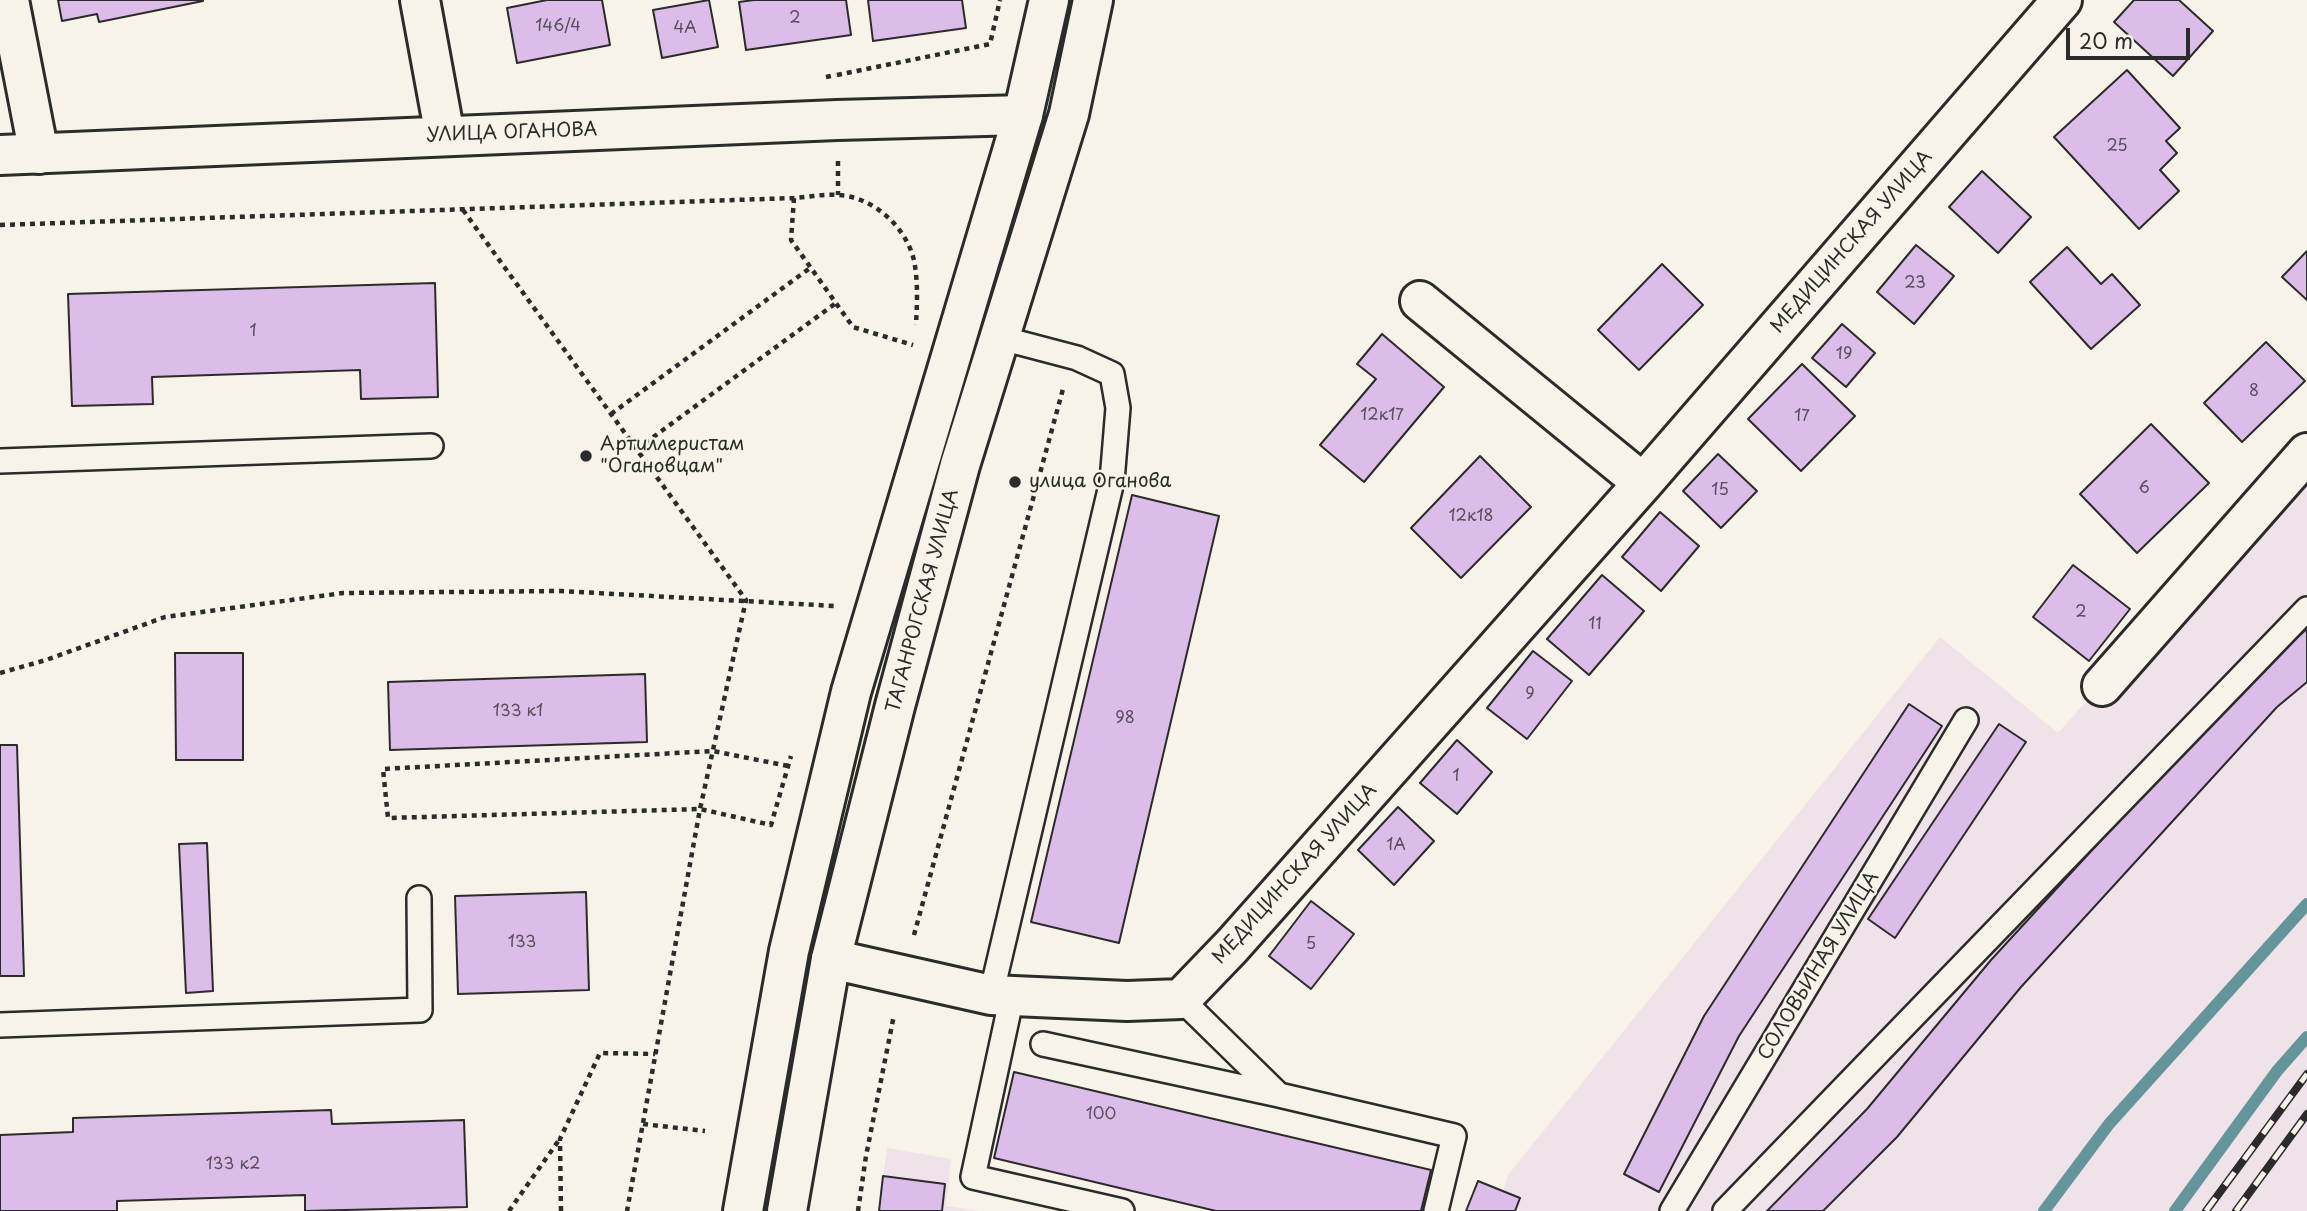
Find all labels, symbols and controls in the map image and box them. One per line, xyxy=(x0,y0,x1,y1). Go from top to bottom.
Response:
house number: 2 xyxy=(789,9,801,29)
scale bar xyxy=(2069,14,2193,58)
house number: 146/4 xyxy=(535,17,581,37)
house number: 4А xyxy=(674,19,696,39)
text: 20 m xyxy=(2079,24,2133,56)
street label: УЛИЦА ОГАНОВА xyxy=(426,119,598,147)
house number: 25 xyxy=(2106,137,2128,157)
street label: МЕДИЦИНСКАЯ УЛИЦА xyxy=(1766,146,1938,338)
house number: 23 xyxy=(1904,274,1926,294)
house number: 1 xyxy=(249,322,257,342)
house number: 19 xyxy=(1836,345,1852,365)
house number: 8 xyxy=(2249,382,2259,402)
house number: 12к17 xyxy=(1360,406,1404,426)
house number: 17 xyxy=(1794,407,1810,427)
place label: Артиллеристам "Огановцам" xyxy=(600,434,745,478)
marker: Артиллеристам "Огановцам" xyxy=(578,448,594,464)
place label: улица Оганова xyxy=(1029,471,1171,493)
marker: улица Оганова xyxy=(1007,474,1023,490)
house number: 6 xyxy=(2138,479,2150,499)
house number: 15 xyxy=(1711,481,1729,501)
street label: ТАГАНРОГСКАЯ УЛИЦА xyxy=(882,487,964,715)
house number: 12к18 xyxy=(1448,507,1494,527)
house number: 2 xyxy=(2075,603,2087,623)
house number: 11 xyxy=(1588,615,1602,635)
house number: 9 xyxy=(1525,685,1535,705)
house number: 133 к1 xyxy=(493,702,543,722)
house number: 98 xyxy=(1115,709,1135,729)
house number: 1 xyxy=(1452,767,1460,787)
street label: МЕДИЦИНСКАЯ УЛИЦА xyxy=(1208,779,1382,969)
house number: 1А xyxy=(1386,836,1406,856)
street label: СОЛОВЬИНАЯ УЛИЦА xyxy=(1754,868,1884,1064)
house number: 133 xyxy=(508,933,536,953)
house number: 5 xyxy=(1306,935,1316,955)
house number: 100 xyxy=(1086,1105,1116,1125)
house number: 133 к2 xyxy=(206,1155,260,1175)

